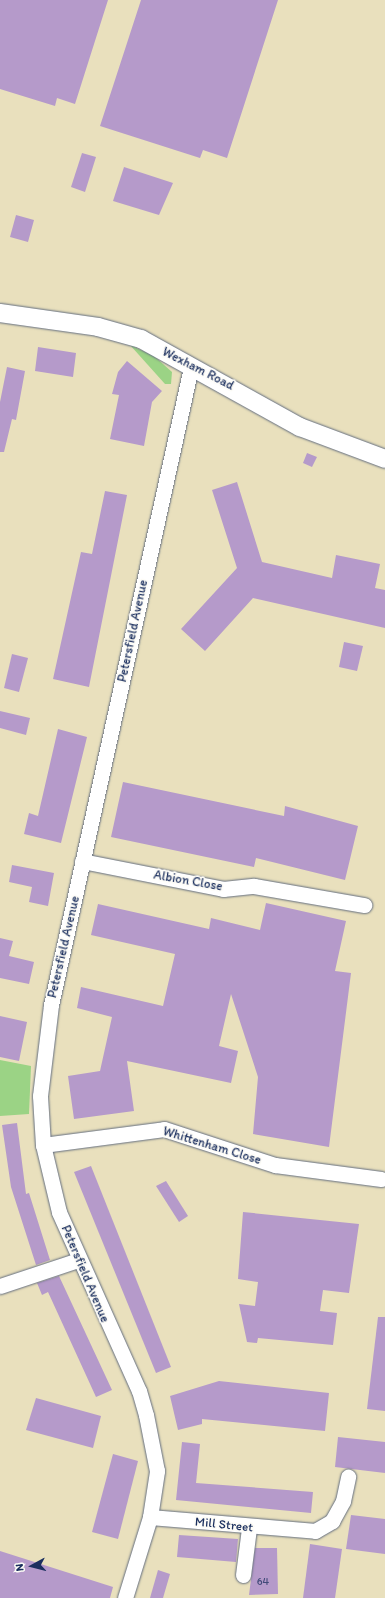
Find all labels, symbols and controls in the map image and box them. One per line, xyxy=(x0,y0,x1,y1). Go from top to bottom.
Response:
street label: Wexham Road xyxy=(160,344,236,394)
street label: Petersfield Avenue xyxy=(115,579,151,683)
street label: Albion Close xyxy=(152,867,224,895)
street label: Petersfield Avenue xyxy=(45,895,83,999)
street label: Whittenham Close xyxy=(161,1124,263,1168)
street label: Petersfield Avenue xyxy=(58,1223,112,1325)
street label: Mill Street xyxy=(194,1514,254,1536)
north arrow xyxy=(12,1546,52,1586)
text: N xyxy=(13,1563,26,1572)
house number: 64 xyxy=(257,1575,269,1589)

